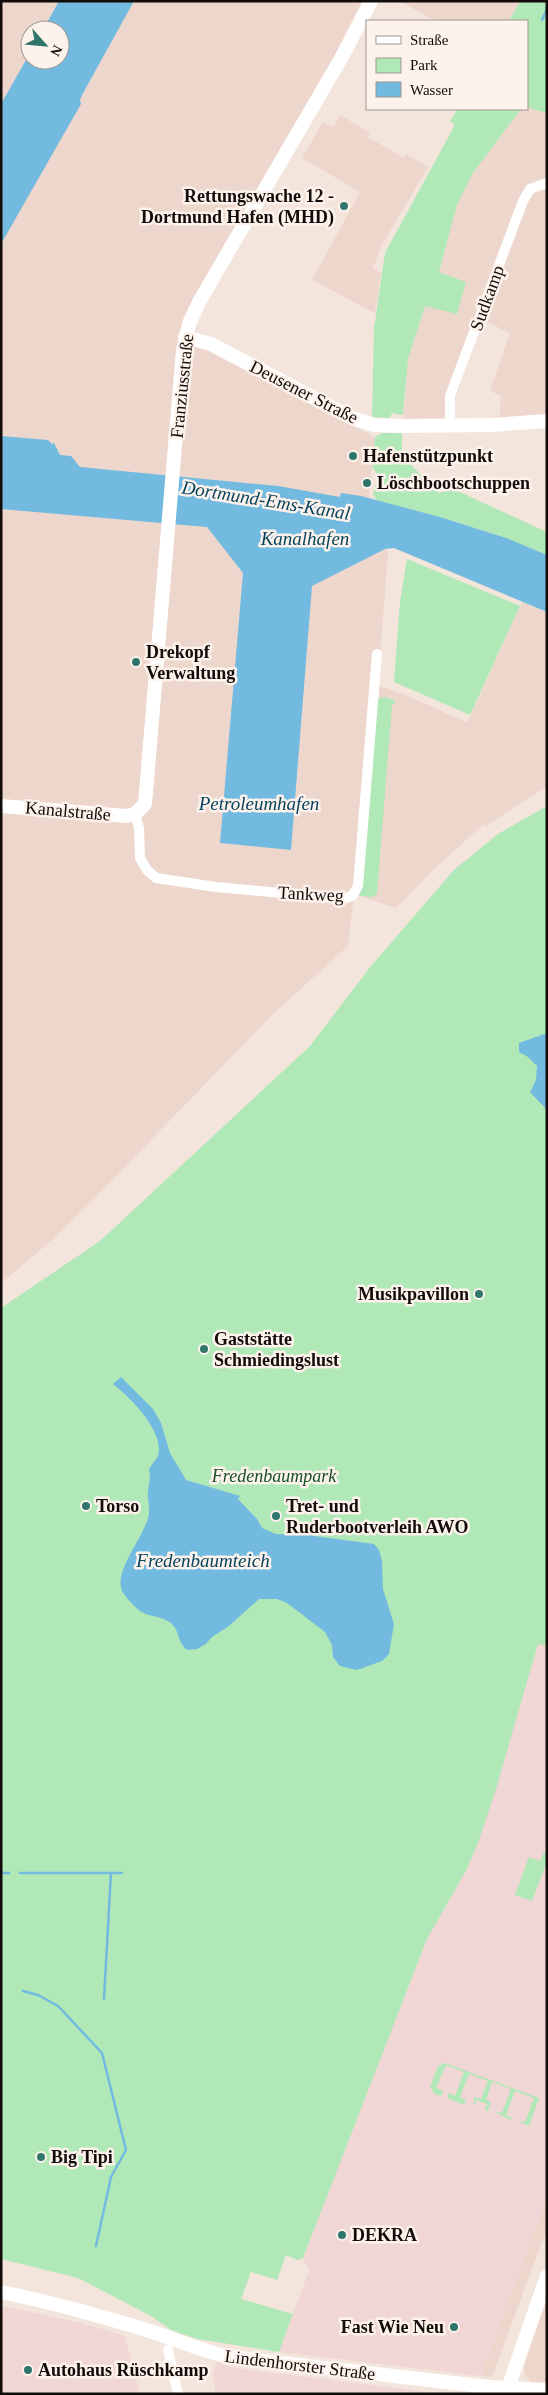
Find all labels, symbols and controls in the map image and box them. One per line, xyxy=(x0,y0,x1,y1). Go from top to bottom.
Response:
north arrow xyxy=(20,20,70,70)
legend xyxy=(366,20,528,110)
text: Straße xyxy=(410,32,449,48)
text: N xyxy=(47,43,65,59)
text: Park xyxy=(410,57,438,73)
text: Wasser xyxy=(410,82,453,98)
place label: Rettungswache 12 - Dortmund Hafen (MHD) xyxy=(141,186,334,228)
marker: Rettungswache 12 - Dortmund Hafen (MHD) xyxy=(338,200,350,212)
street label: Sudkamp xyxy=(466,263,508,333)
street label: Franziusstraße xyxy=(167,333,197,439)
street label: Deusener Straße xyxy=(247,356,361,428)
place label: Hafenstützpunkt xyxy=(363,446,493,466)
marker: Hafenstützpunkt xyxy=(347,450,359,462)
place label: Löschbootschuppen xyxy=(377,473,530,493)
water label: Dortmund-Ems-Kanal xyxy=(179,476,352,524)
marker: Löschbootschuppen xyxy=(361,477,373,489)
water label: Kanalhafen xyxy=(260,528,349,549)
place label: Drekopf Verwaltung xyxy=(146,642,235,683)
marker: Drekopf Verwaltung xyxy=(130,656,142,668)
water label: Petroleumhafen xyxy=(198,793,319,814)
street label: Kanalstraße xyxy=(24,797,112,825)
street label: Tankweg xyxy=(278,882,344,906)
place label: Musikpavillon xyxy=(358,1284,469,1304)
marker: Musikpavillon xyxy=(473,1288,485,1300)
place label: Gaststätte Schmiedingslust xyxy=(214,1329,339,1370)
marker: Gaststätte Schmiedingslust xyxy=(198,1343,210,1355)
park label: Fredenbaumpark xyxy=(211,1466,337,1486)
place label: Torso xyxy=(96,1496,139,1516)
place label: Tret- und Ruderbootverleih AWO xyxy=(286,1496,469,1537)
marker: Torso xyxy=(80,1500,92,1512)
marker: Tret- und Ruderbootverleih AWO xyxy=(270,1510,282,1522)
water label: Fredenbaumteich xyxy=(135,1550,270,1571)
place label: Big Tipi xyxy=(51,2147,113,2167)
marker: Big Tipi xyxy=(35,2151,47,2163)
place label: DEKRA xyxy=(352,2225,417,2245)
marker: DEKRA xyxy=(336,2229,348,2241)
place label: Fast Wie Neu xyxy=(341,2317,444,2337)
marker: Fast Wie Neu xyxy=(448,2321,460,2333)
street label: Lindenhorster Straße xyxy=(224,2346,376,2384)
place label: Autohaus Rüschkamp xyxy=(38,2360,209,2380)
marker: Autohaus Rüschkamp xyxy=(22,2364,34,2376)

